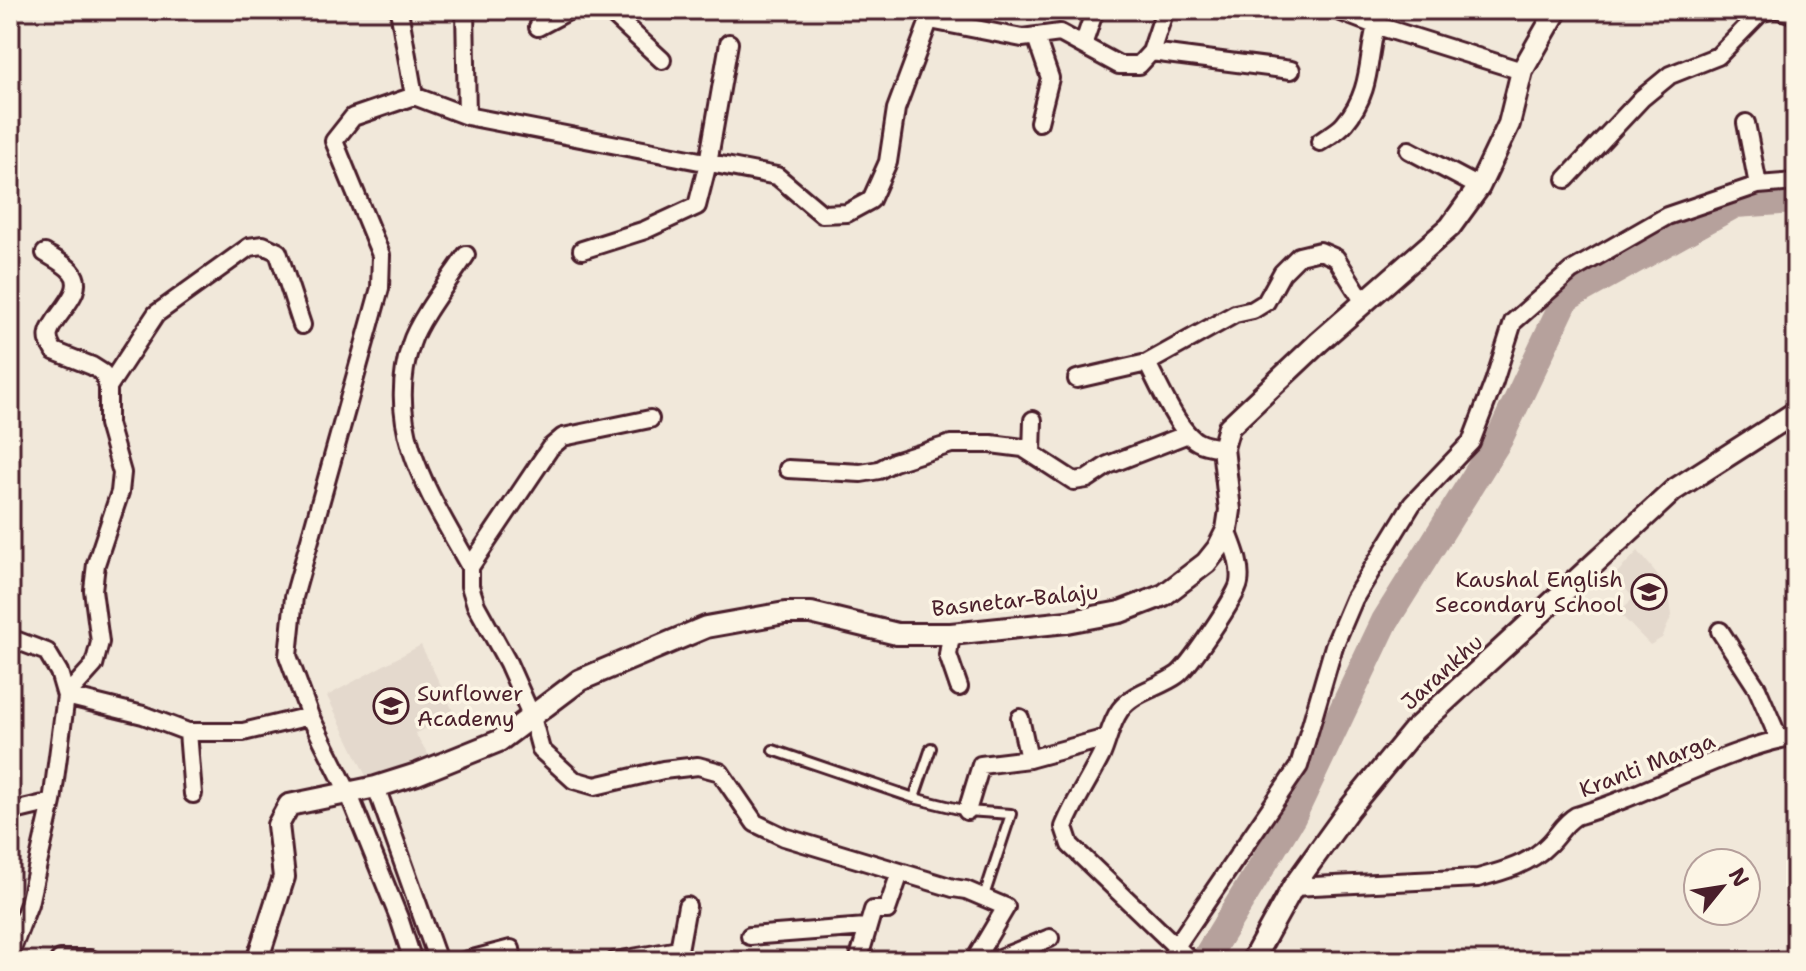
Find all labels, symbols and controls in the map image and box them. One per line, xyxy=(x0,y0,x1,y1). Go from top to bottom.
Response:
place label: Kaushal English Secondary School xyxy=(1435,565,1623,619)
school or university icon: Kaushal English Secondary School xyxy=(1630,573,1668,611)
street label: Basnetar-Balaju xyxy=(930,577,1100,623)
street label: Jarankhu xyxy=(1395,628,1489,716)
place label: Sunflower Academy xyxy=(417,679,524,733)
school or university icon: Sunflower Academy xyxy=(372,687,410,725)
street label: Kranti Marga xyxy=(1575,726,1719,804)
north arrow xyxy=(1682,847,1762,927)
text: N xyxy=(1722,862,1756,892)

